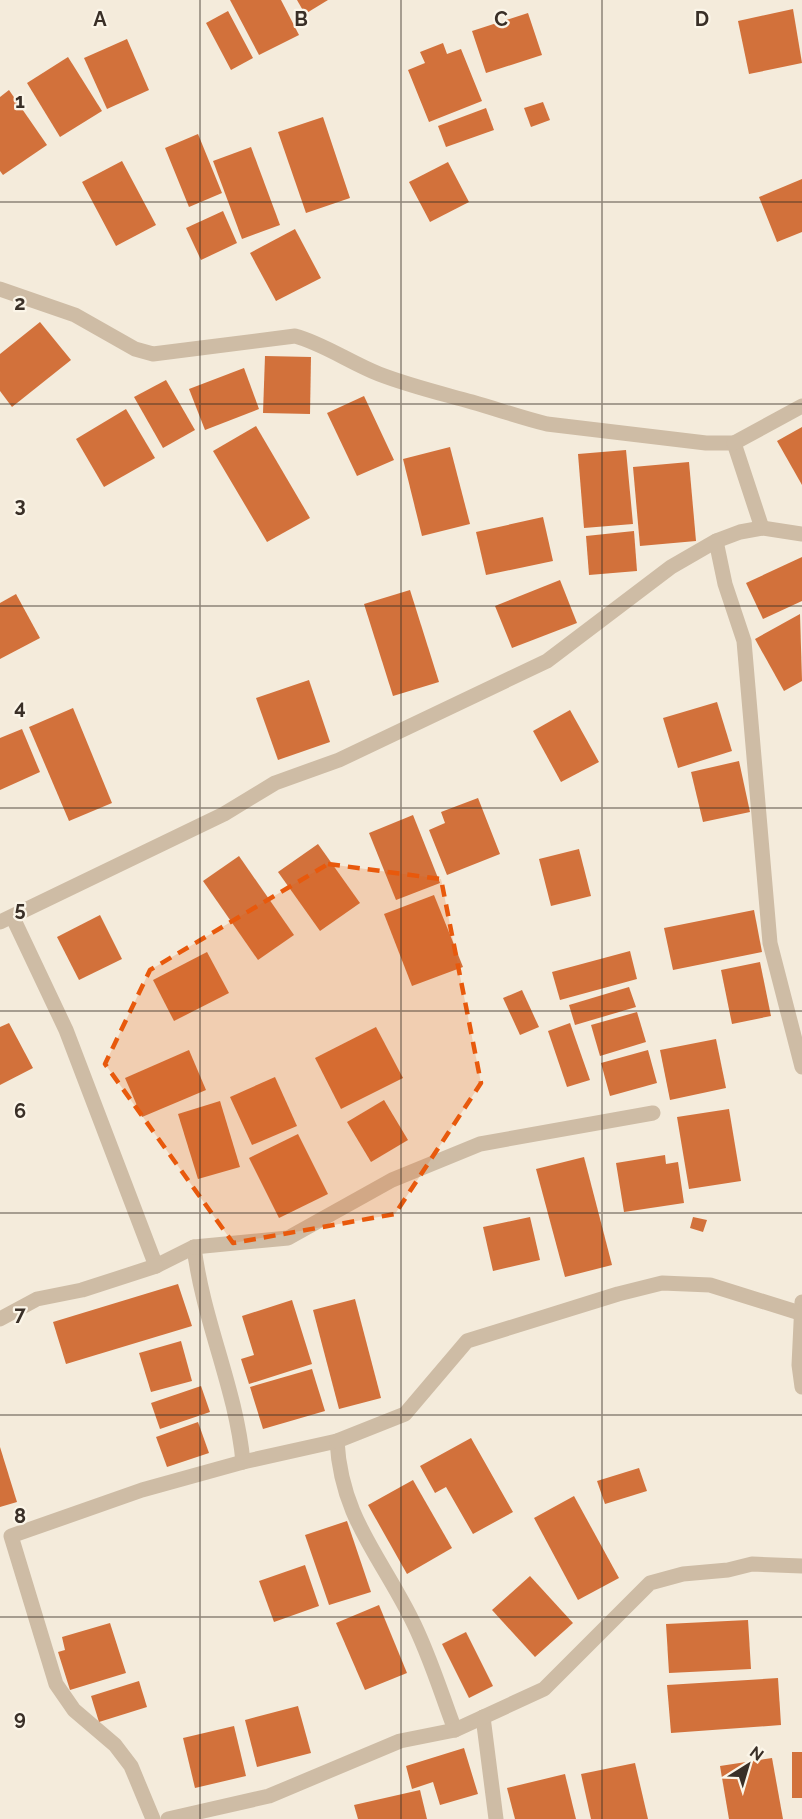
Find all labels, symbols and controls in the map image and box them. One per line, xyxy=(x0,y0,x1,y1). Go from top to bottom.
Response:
text: A xyxy=(93,7,107,31)
text: B xyxy=(294,7,308,31)
text: C xyxy=(494,7,508,31)
text: D xyxy=(695,7,709,31)
text: 1 xyxy=(15,89,25,113)
text: 2 xyxy=(14,291,26,315)
text: 3 xyxy=(14,493,26,517)
text: 4 xyxy=(14,695,26,719)
text: 5 xyxy=(14,897,26,921)
text: 6 xyxy=(14,1099,26,1123)
text: 7 xyxy=(14,1302,26,1326)
text: 8 xyxy=(14,1504,26,1528)
text: 9 xyxy=(14,1706,26,1730)
north arrow xyxy=(718,1735,778,1795)
text: N xyxy=(746,1742,767,1765)

